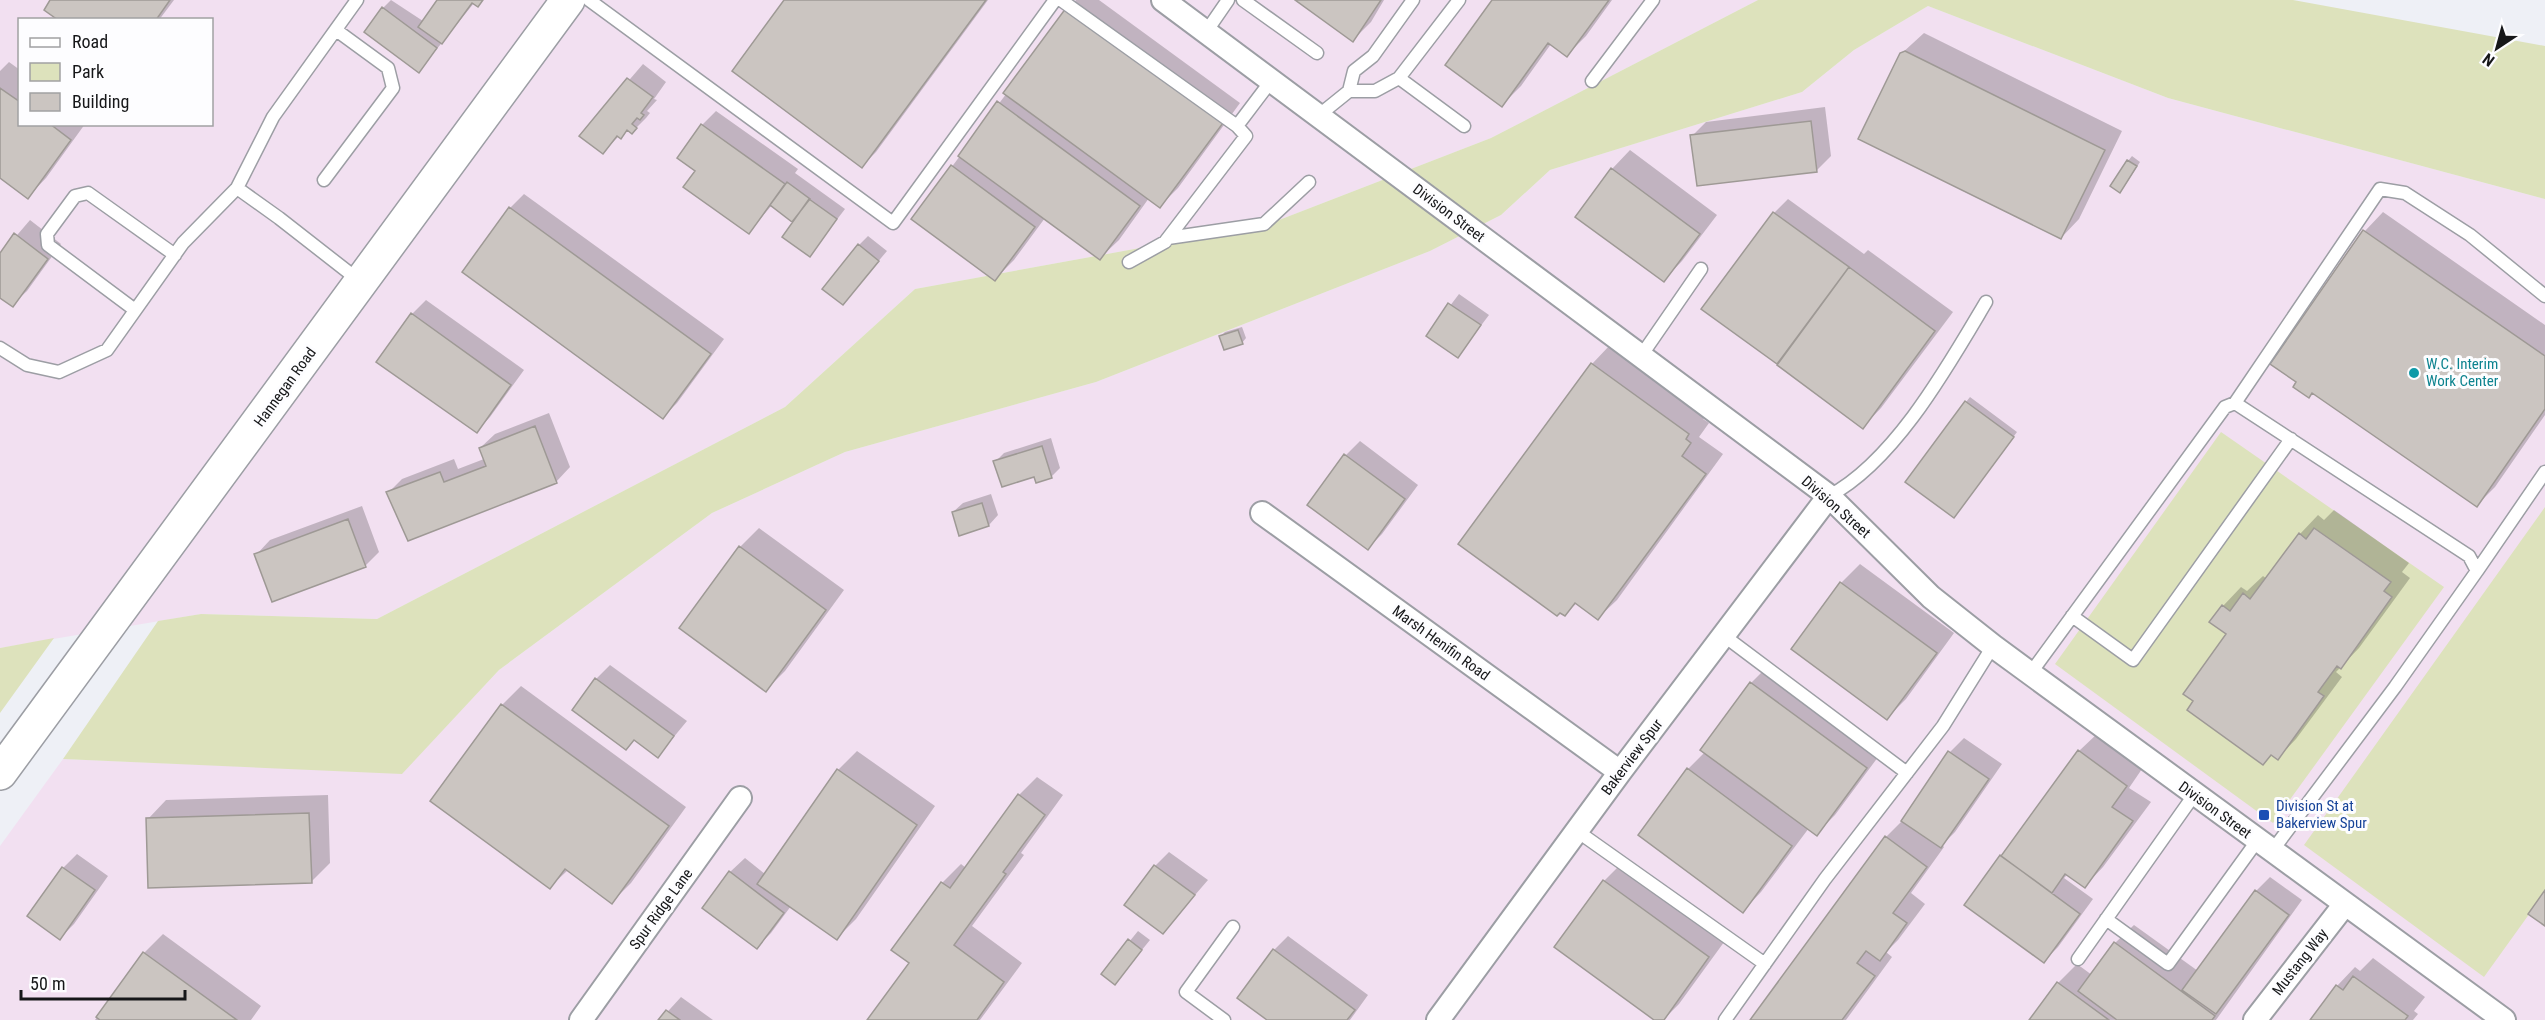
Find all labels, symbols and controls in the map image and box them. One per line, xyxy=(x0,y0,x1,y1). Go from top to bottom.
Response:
legend xyxy=(18,18,213,126)
north arrow xyxy=(2467,18,2527,78)
text: Road xyxy=(72,31,108,52)
text: N xyxy=(2479,49,2498,70)
text: Park xyxy=(72,61,104,82)
text: Building xyxy=(72,91,129,112)
street label: Division Street xyxy=(1409,180,1489,246)
street label: Hannegan Road xyxy=(250,344,320,430)
place label: W.C. Interim Work Center xyxy=(2426,355,2499,390)
marker: W.C. Interim Work Center xyxy=(2407,366,2421,380)
street label: Division Street xyxy=(1798,472,1874,542)
street label: Marsh Henifin Road xyxy=(1389,602,1493,684)
street label: Bakerview Spur xyxy=(1597,715,1667,799)
street label: Division Street xyxy=(2175,778,2255,842)
place label: Division St at Bakerview Spur xyxy=(2276,797,2367,832)
marker: Division St at Bakerview Spur xyxy=(2257,808,2271,822)
street label: Spur Ridge Lane xyxy=(626,865,696,953)
street label: Mustang Way xyxy=(2268,925,2332,999)
scale bar xyxy=(21,963,184,1001)
text: 50 m xyxy=(30,973,65,994)

